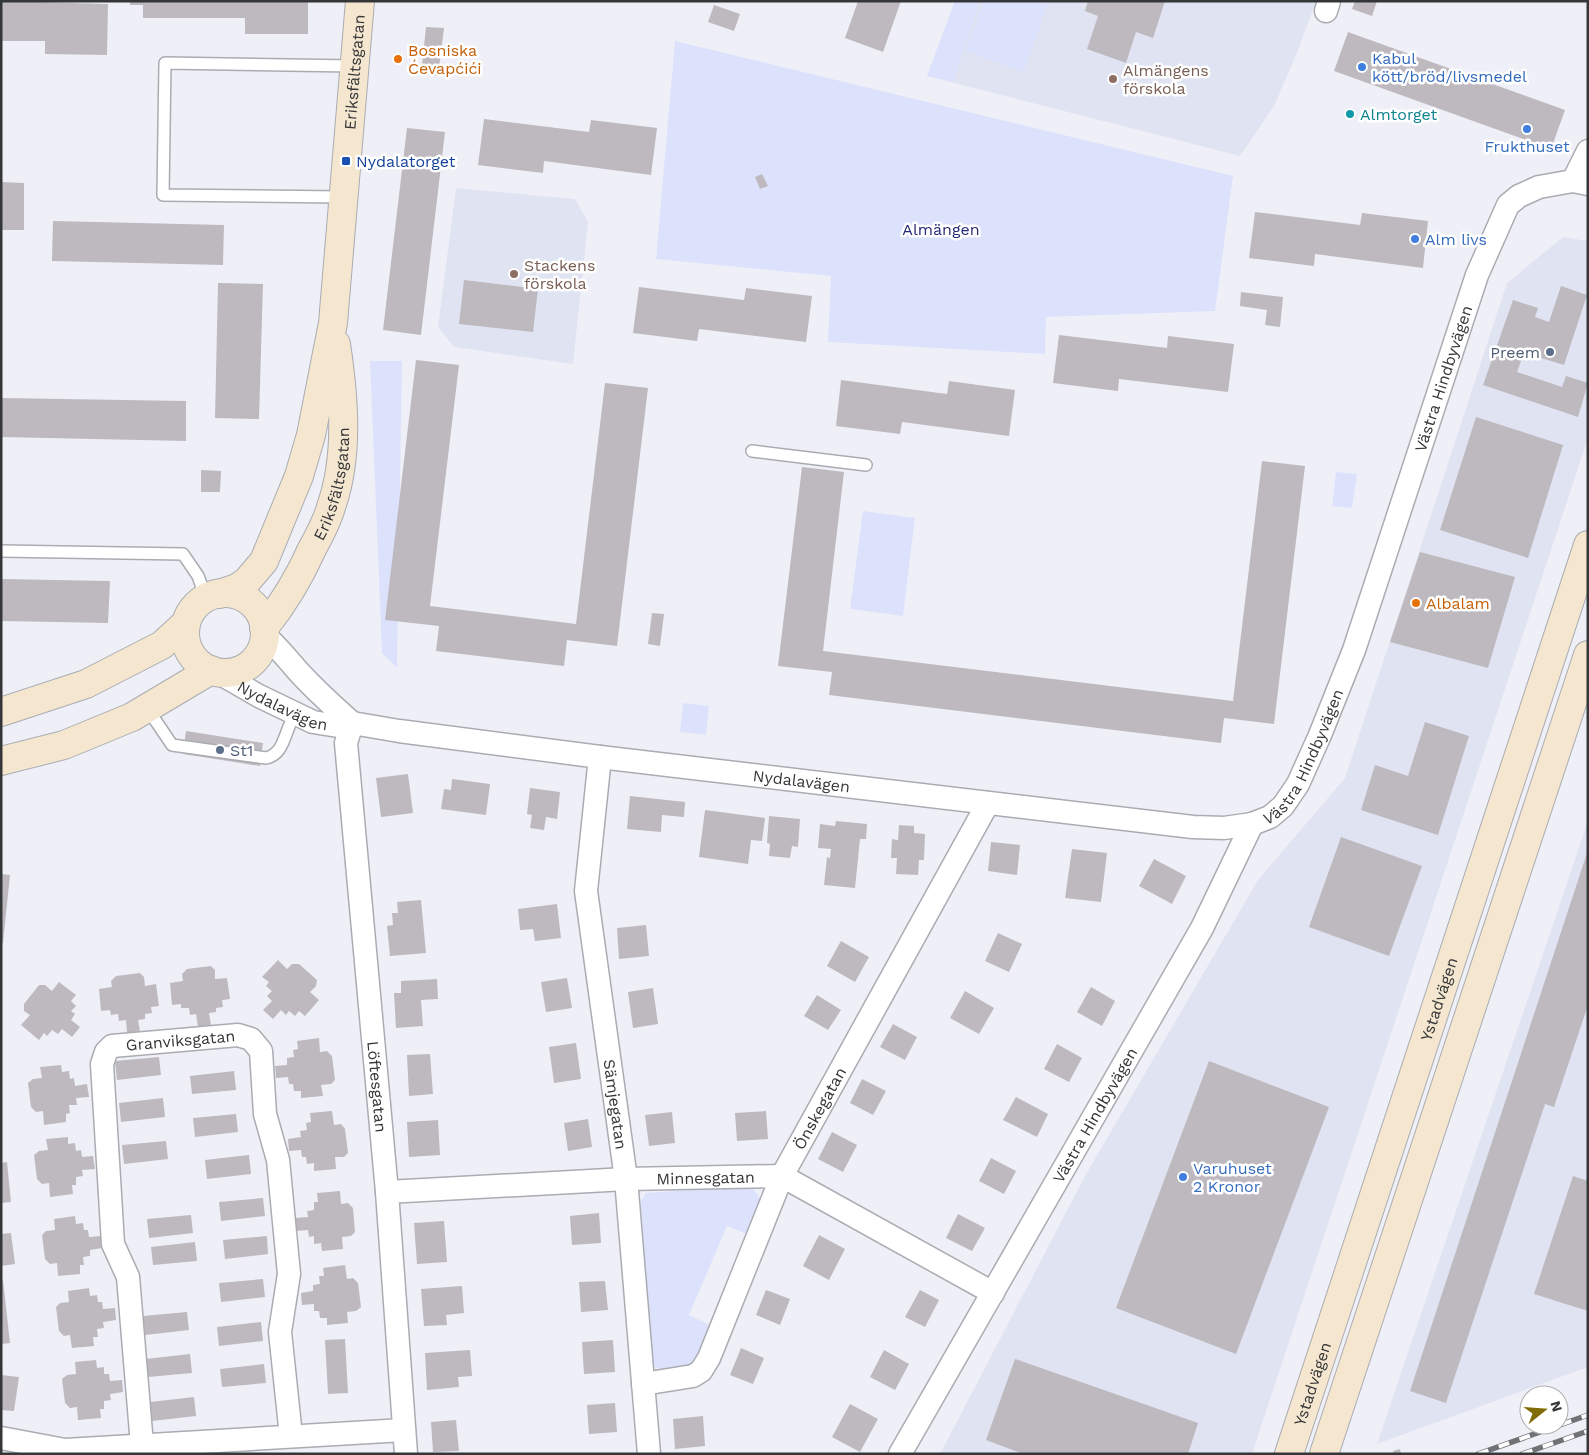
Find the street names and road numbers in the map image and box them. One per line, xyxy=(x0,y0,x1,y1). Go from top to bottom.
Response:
street label: Eriksfältsgatan xyxy=(340,14,369,131)
street label: Västra Hindbyvägen xyxy=(1411,303,1476,454)
street label: Eriksfältsgatan xyxy=(309,427,353,544)
street label: Nydalavägen xyxy=(234,677,329,734)
street label: Västra Hindbyvägen xyxy=(1260,686,1347,829)
street label: Nydalavägen xyxy=(752,766,851,796)
street label: Ystadvägen xyxy=(1417,955,1462,1043)
street label: Granviksgatan xyxy=(125,1026,236,1055)
street label: Löftesgatan xyxy=(363,1040,391,1133)
street label: Västra Hindbyvägen xyxy=(1049,1044,1141,1186)
street label: Sämjegatan xyxy=(599,1058,631,1151)
street label: Önskegatan xyxy=(790,1064,850,1153)
street label: Minnesgatan xyxy=(656,1168,755,1188)
street label: Ystadvägen xyxy=(1290,1340,1335,1428)

